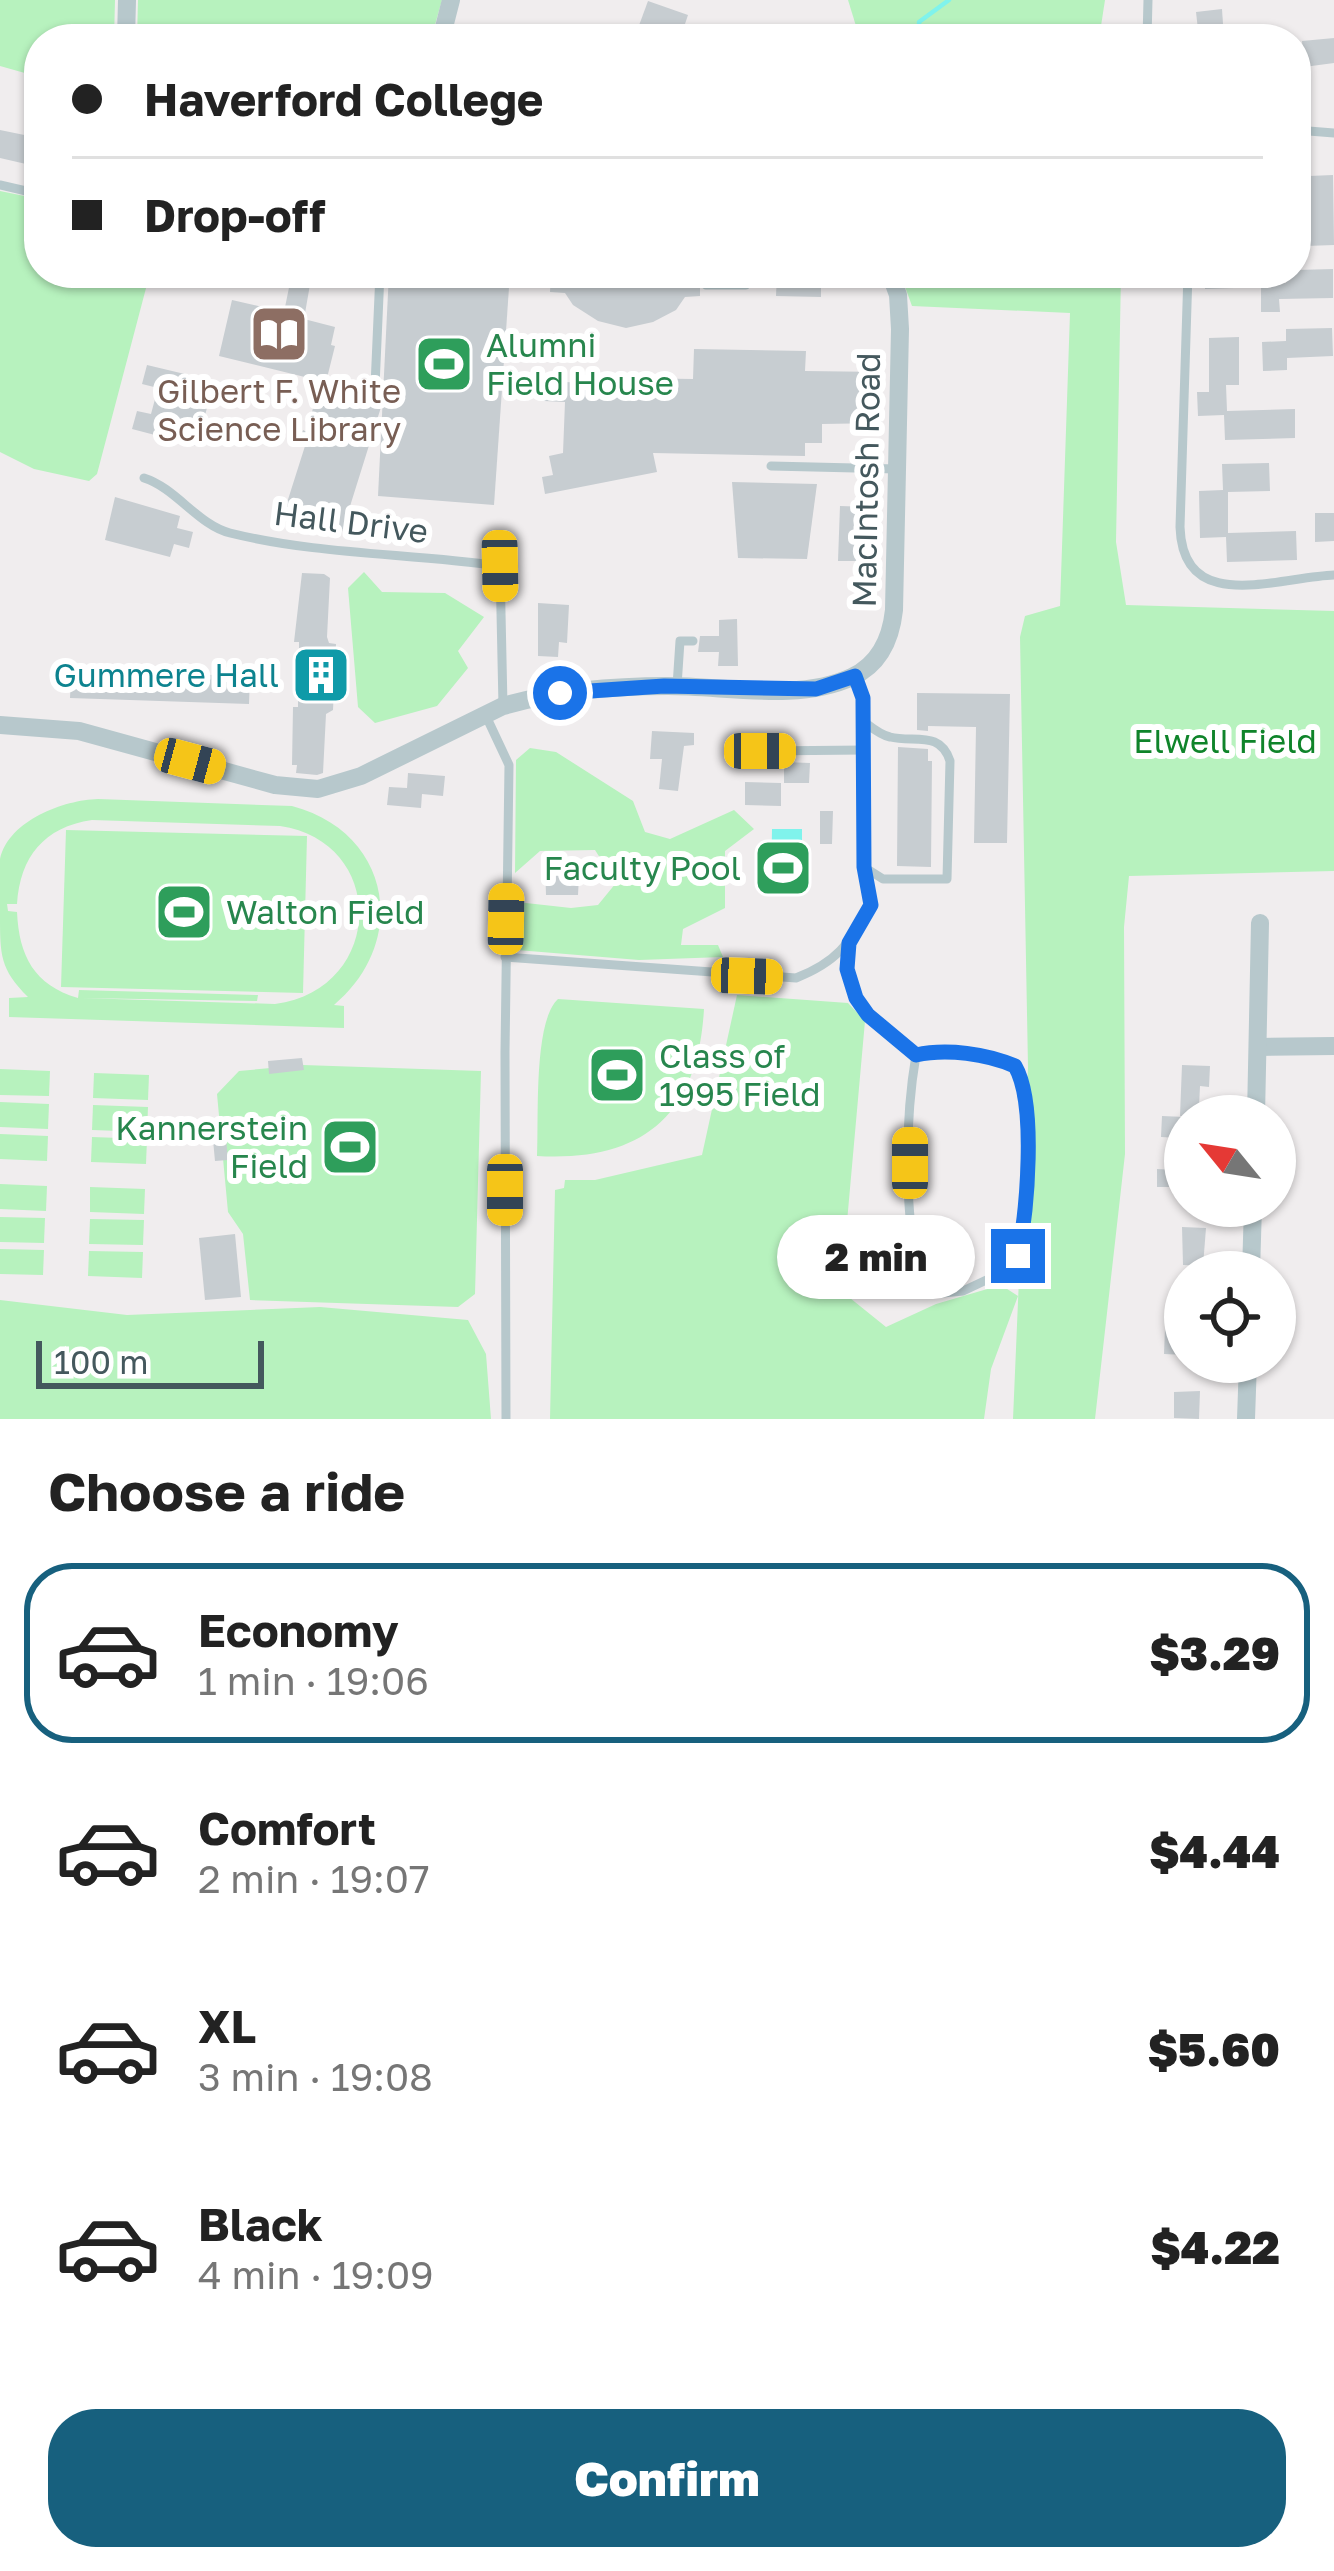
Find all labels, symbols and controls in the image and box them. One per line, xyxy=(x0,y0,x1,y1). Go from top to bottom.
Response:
text: Haverford College xyxy=(144,72,543,126)
text: Drop-off xyxy=(144,188,325,242)
library icon: Gilbert F. White Science Library xyxy=(248,303,310,365)
place label: Alumni Field House xyxy=(486,325,674,402)
sports icon: Alumni Field House xyxy=(413,333,475,395)
street label: MacIntosh Road xyxy=(844,352,887,608)
place label: Gilbert F. White Science Library xyxy=(157,371,401,448)
street label: Hall Drive xyxy=(272,493,430,550)
car xyxy=(481,530,519,602)
building icon: Gummere Hall xyxy=(290,644,352,706)
place label: Gummere Hall xyxy=(53,655,279,694)
route start xyxy=(533,666,587,720)
park label: Elwell Field xyxy=(1133,721,1317,760)
car xyxy=(724,733,796,769)
car xyxy=(151,734,229,788)
sports icon: Faculty Pool xyxy=(752,837,814,899)
place label: Faculty Pool xyxy=(543,848,741,887)
sports icon: Walton Field xyxy=(153,881,215,943)
car xyxy=(487,883,525,955)
place label: Walton Field xyxy=(226,892,425,931)
car xyxy=(710,957,784,995)
place label: Class of 1995 Field xyxy=(659,1036,820,1113)
sports icon: Class of 1995 Field xyxy=(586,1044,648,1106)
north arrow xyxy=(1164,1095,1296,1227)
map controls xyxy=(1164,1095,1296,1383)
place label: Kannerstein Field xyxy=(115,1108,308,1185)
sports icon: Kannerstein Field xyxy=(319,1116,381,1178)
car xyxy=(892,1127,928,1199)
car xyxy=(487,1154,523,1226)
callout: 2 min xyxy=(778,1214,976,1298)
route end xyxy=(991,1229,1045,1283)
text: 2 min xyxy=(825,1233,927,1280)
button: locate xyxy=(1164,1251,1296,1383)
scale bar xyxy=(36,1335,264,1388)
text: 100 m xyxy=(54,1342,148,1381)
text: Choose a ride xyxy=(48,1458,405,1523)
icon: car xyxy=(54,1599,162,1707)
text: Economy xyxy=(198,1603,399,1657)
text: $3.29 xyxy=(1149,1626,1280,1680)
text: 1 min · 19:06 xyxy=(198,1657,429,1704)
icon: car xyxy=(54,1797,162,1905)
text: Comfort xyxy=(198,1801,376,1855)
text: $4.44 xyxy=(1149,1824,1280,1878)
text: 2 min · 19:07 xyxy=(198,1855,430,1902)
icon: car xyxy=(54,1995,162,2103)
text: XL xyxy=(198,1999,256,2053)
text: $5.60 xyxy=(1148,2022,1280,2076)
text: 3 min · 19:08 xyxy=(198,2053,433,2100)
icon: car xyxy=(54,2193,162,2301)
text: Black xyxy=(198,2197,323,2251)
text: $4.22 xyxy=(1151,2220,1280,2274)
text: 4 min · 19:09 xyxy=(198,2251,434,2298)
button: Confirm xyxy=(48,2409,1286,2547)

